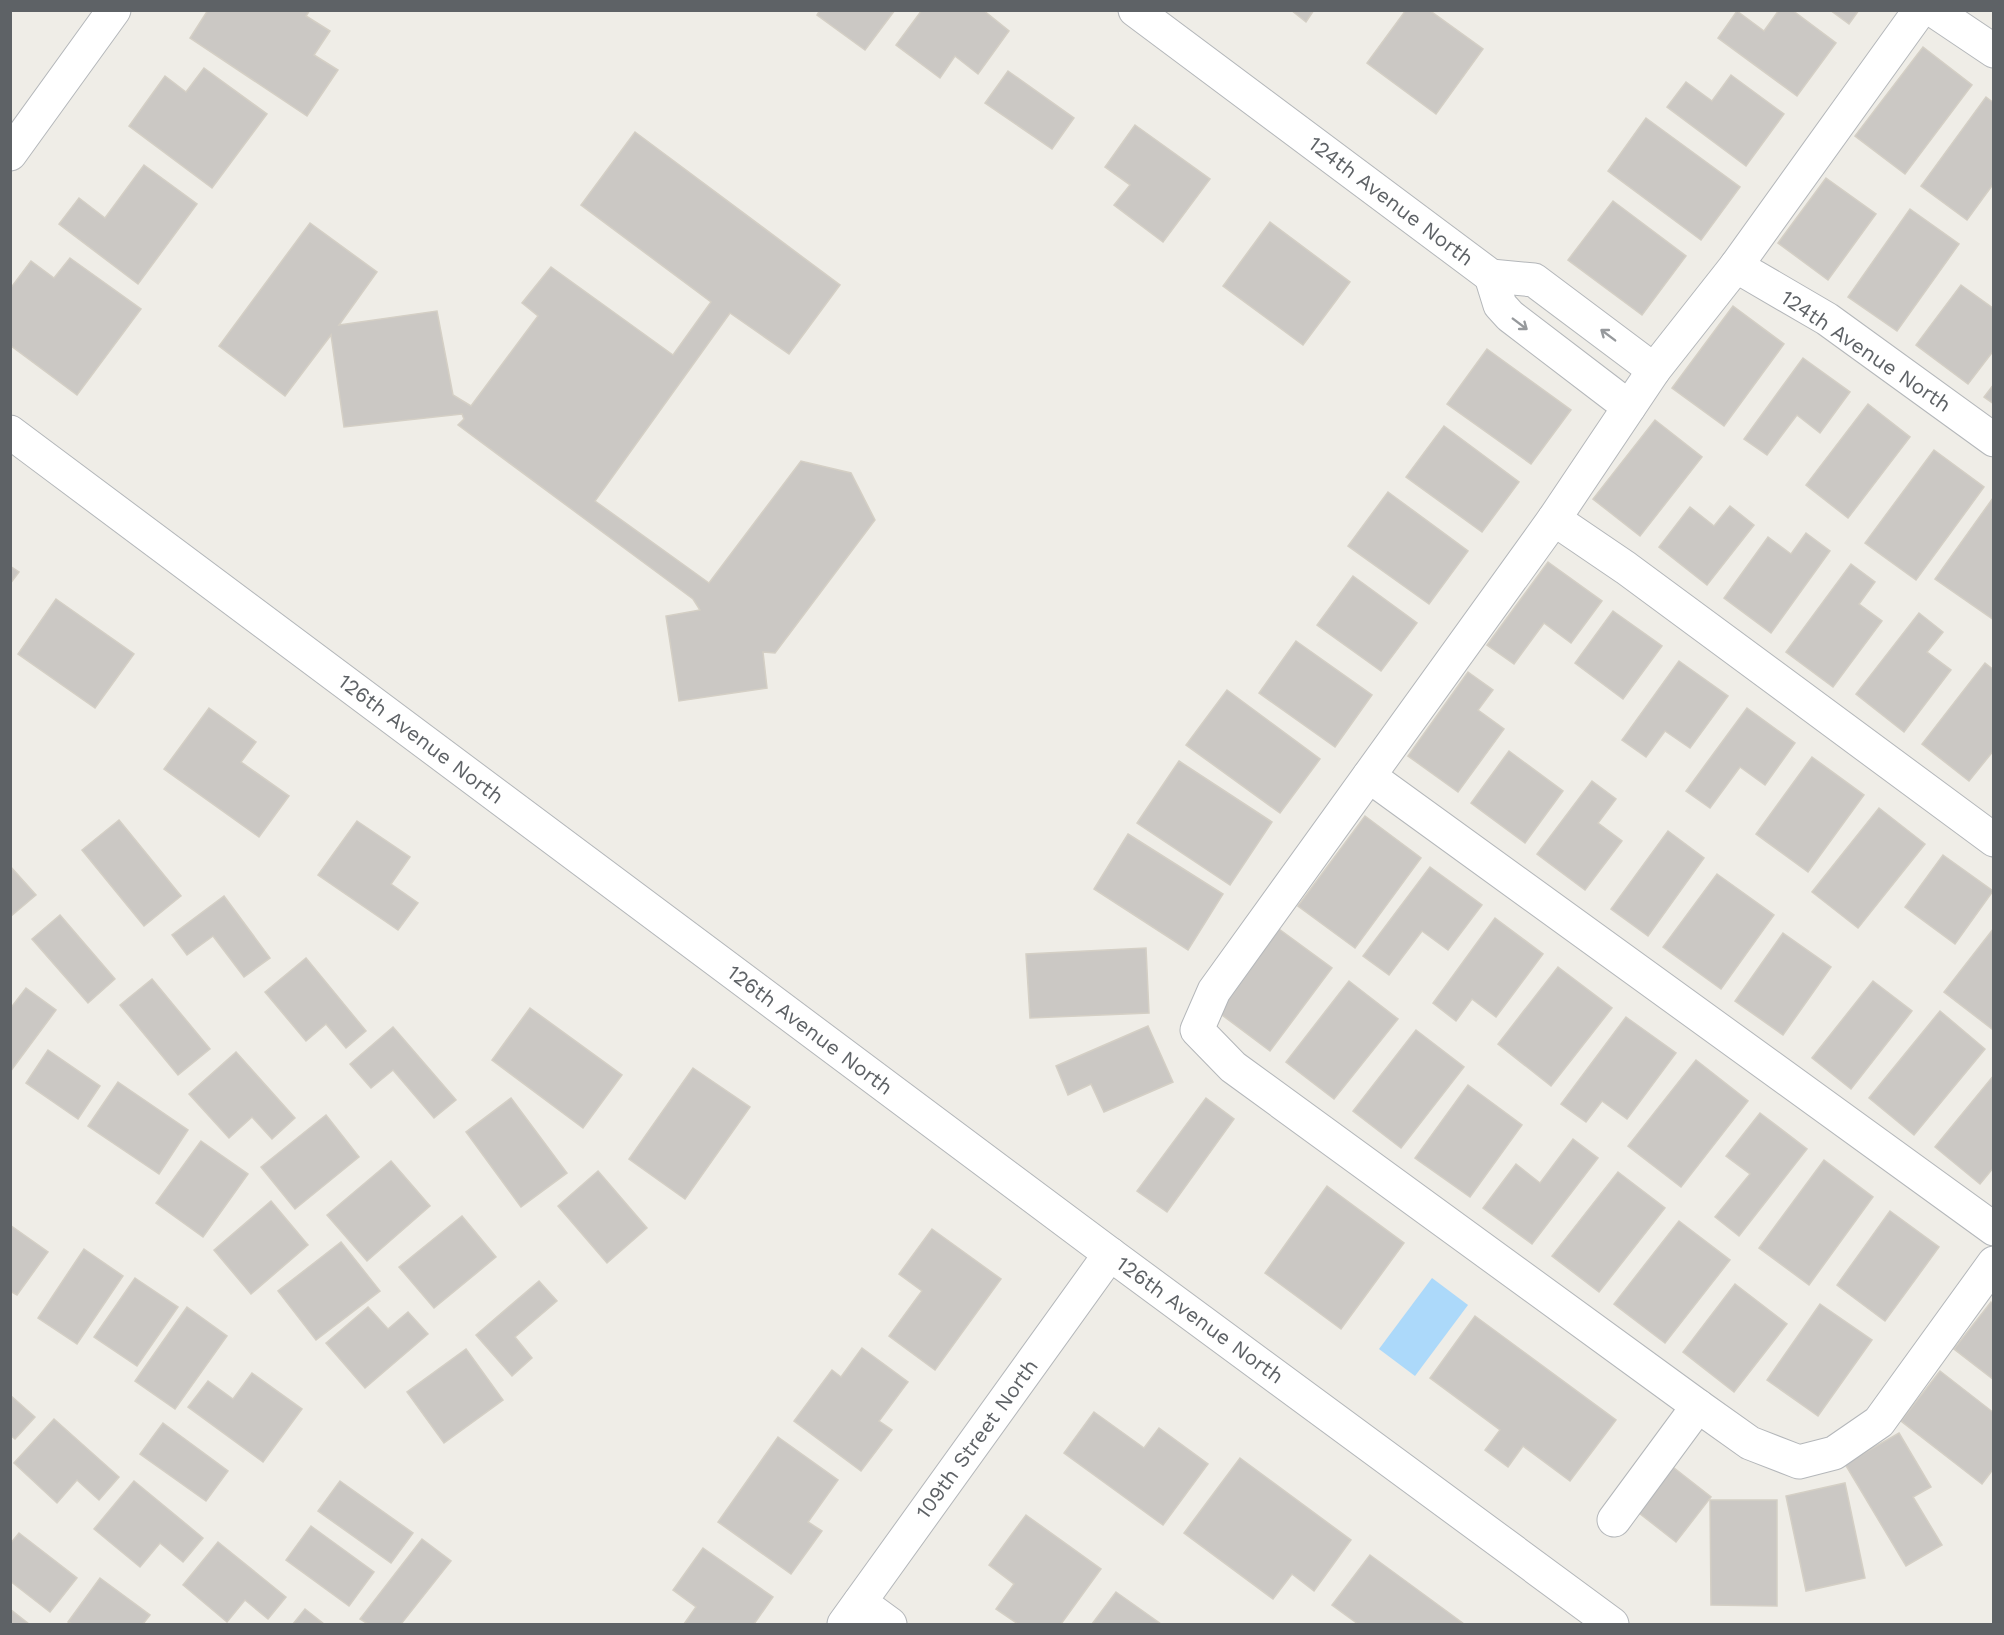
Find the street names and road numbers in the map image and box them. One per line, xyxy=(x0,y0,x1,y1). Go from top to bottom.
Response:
street label: 124th Avenue North xyxy=(1304,131,1479,271)
street label: 124th Avenue North xyxy=(1776,284,1956,417)
street label: 126th Avenue North xyxy=(334,668,509,809)
street label: 126th Avenue North xyxy=(723,959,898,1100)
street label: 126th Avenue North xyxy=(1112,1251,1289,1389)
street label: 109th Street North xyxy=(910,1354,1043,1523)

